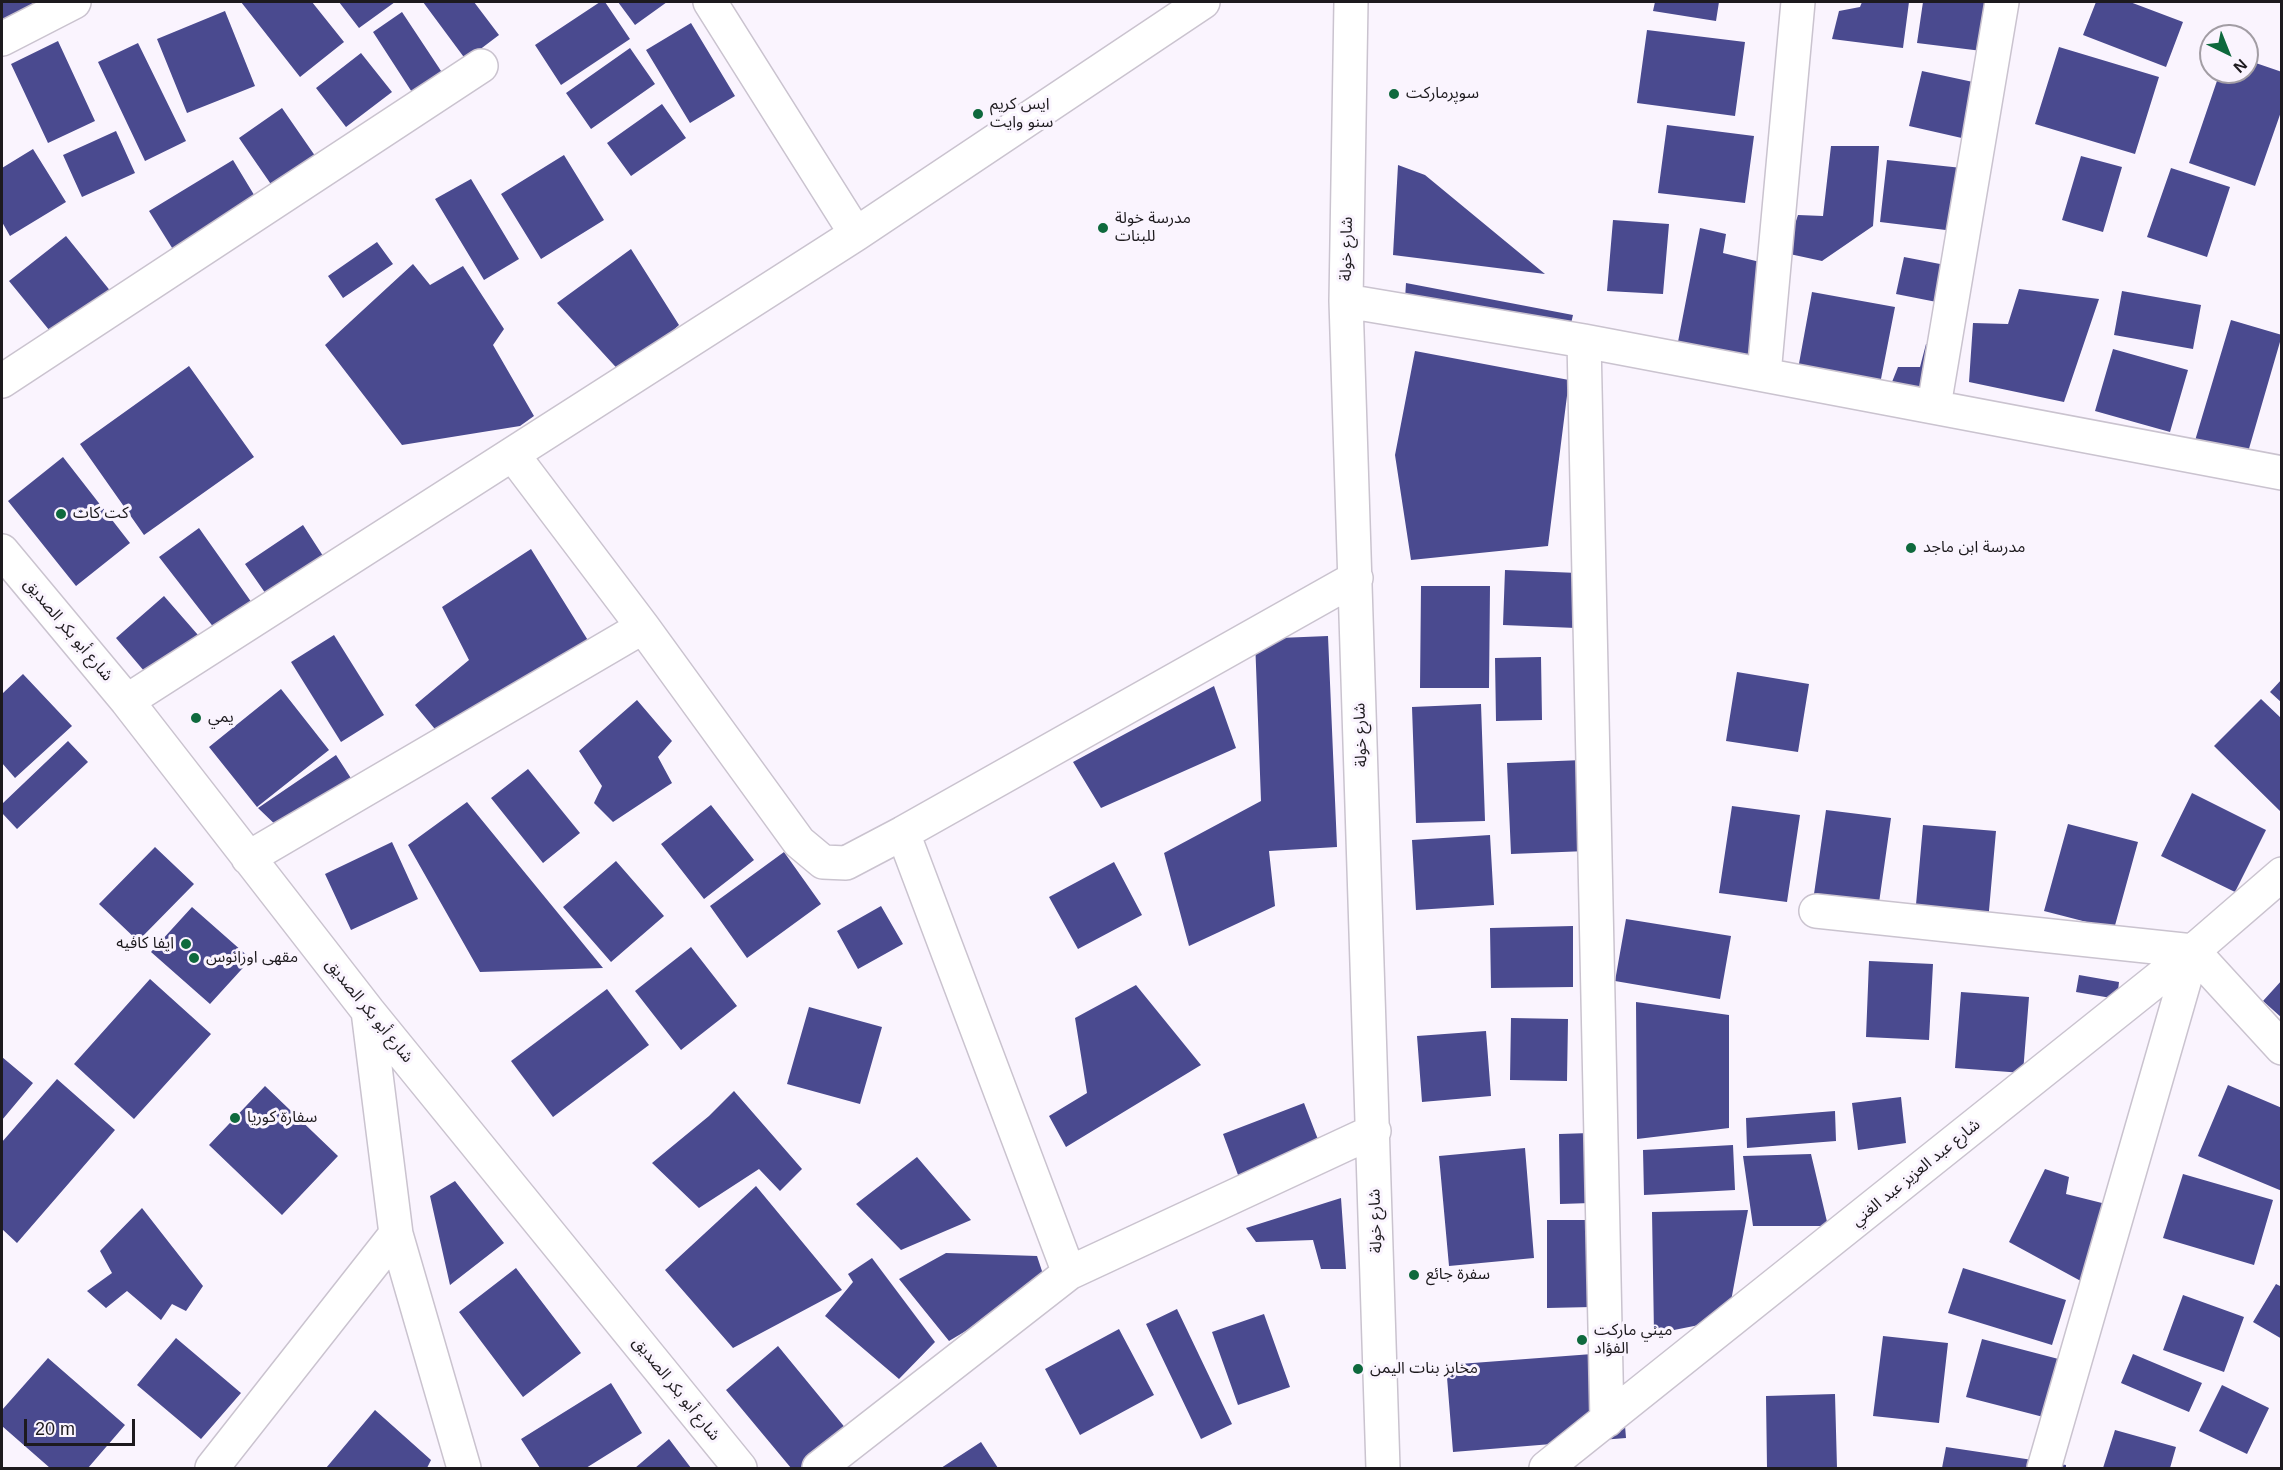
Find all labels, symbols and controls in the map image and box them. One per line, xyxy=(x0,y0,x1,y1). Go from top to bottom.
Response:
north arrow xyxy=(2199,24,2259,84)
text: N xyxy=(2230,56,2250,76)
place label: سوپرمارکت xyxy=(1406,84,1479,104)
marker: سوپرمارکت xyxy=(1387,87,1401,101)
place label: ايس كريم سنو وايت xyxy=(990,95,1053,133)
marker: ايس كريم سنو وايت xyxy=(971,107,985,121)
place label: مدرسة خولة للبنات xyxy=(1115,209,1191,247)
street label: شارع خولة xyxy=(1337,217,1357,281)
marker: مدرسة خولة للبنات xyxy=(1096,221,1110,235)
place label: كت كات xyxy=(73,504,129,524)
marker: كت كات xyxy=(54,507,68,521)
place label: مدرسة ابن ماجد xyxy=(1923,538,2025,558)
marker: مدرسة ابن ماجد xyxy=(1904,541,1918,555)
street label: شارع أبو بكر الصديق xyxy=(19,575,117,685)
street label: شارع خولة xyxy=(1350,702,1372,768)
place label: يمي xyxy=(208,708,234,728)
marker: يمي xyxy=(189,711,203,725)
place label: ايفا كافيه xyxy=(116,934,174,954)
marker: ايفا كافيه xyxy=(179,937,193,951)
place label: مقهى اورانوس xyxy=(206,948,298,968)
marker: مقهى اورانوس xyxy=(187,951,201,965)
street label: شارع أبو بكر الصديق xyxy=(321,955,417,1067)
place label: سفارة كوريا xyxy=(247,1108,317,1128)
marker: سفارة كوريا xyxy=(228,1111,242,1125)
street label: شارع عبد العزيز عبد الغني xyxy=(1848,1115,1984,1231)
street label: شارع خولة xyxy=(1365,1188,1387,1254)
place label: سفرة جائع xyxy=(1426,1265,1490,1285)
marker: سفرة جائع xyxy=(1407,1268,1421,1282)
place label: ميني ماركت الفؤاد xyxy=(1594,1321,1672,1359)
street label: شارع أبو بكر الصديق xyxy=(628,1333,724,1445)
marker: ميني ماركت الفؤاد xyxy=(1575,1333,1589,1347)
place label: مخابز بنات اليمن xyxy=(1370,1359,1478,1379)
marker: مخابز بنات اليمن xyxy=(1351,1362,1365,1376)
scale bar xyxy=(27,1407,138,1445)
text: 20 m xyxy=(35,1419,75,1439)

